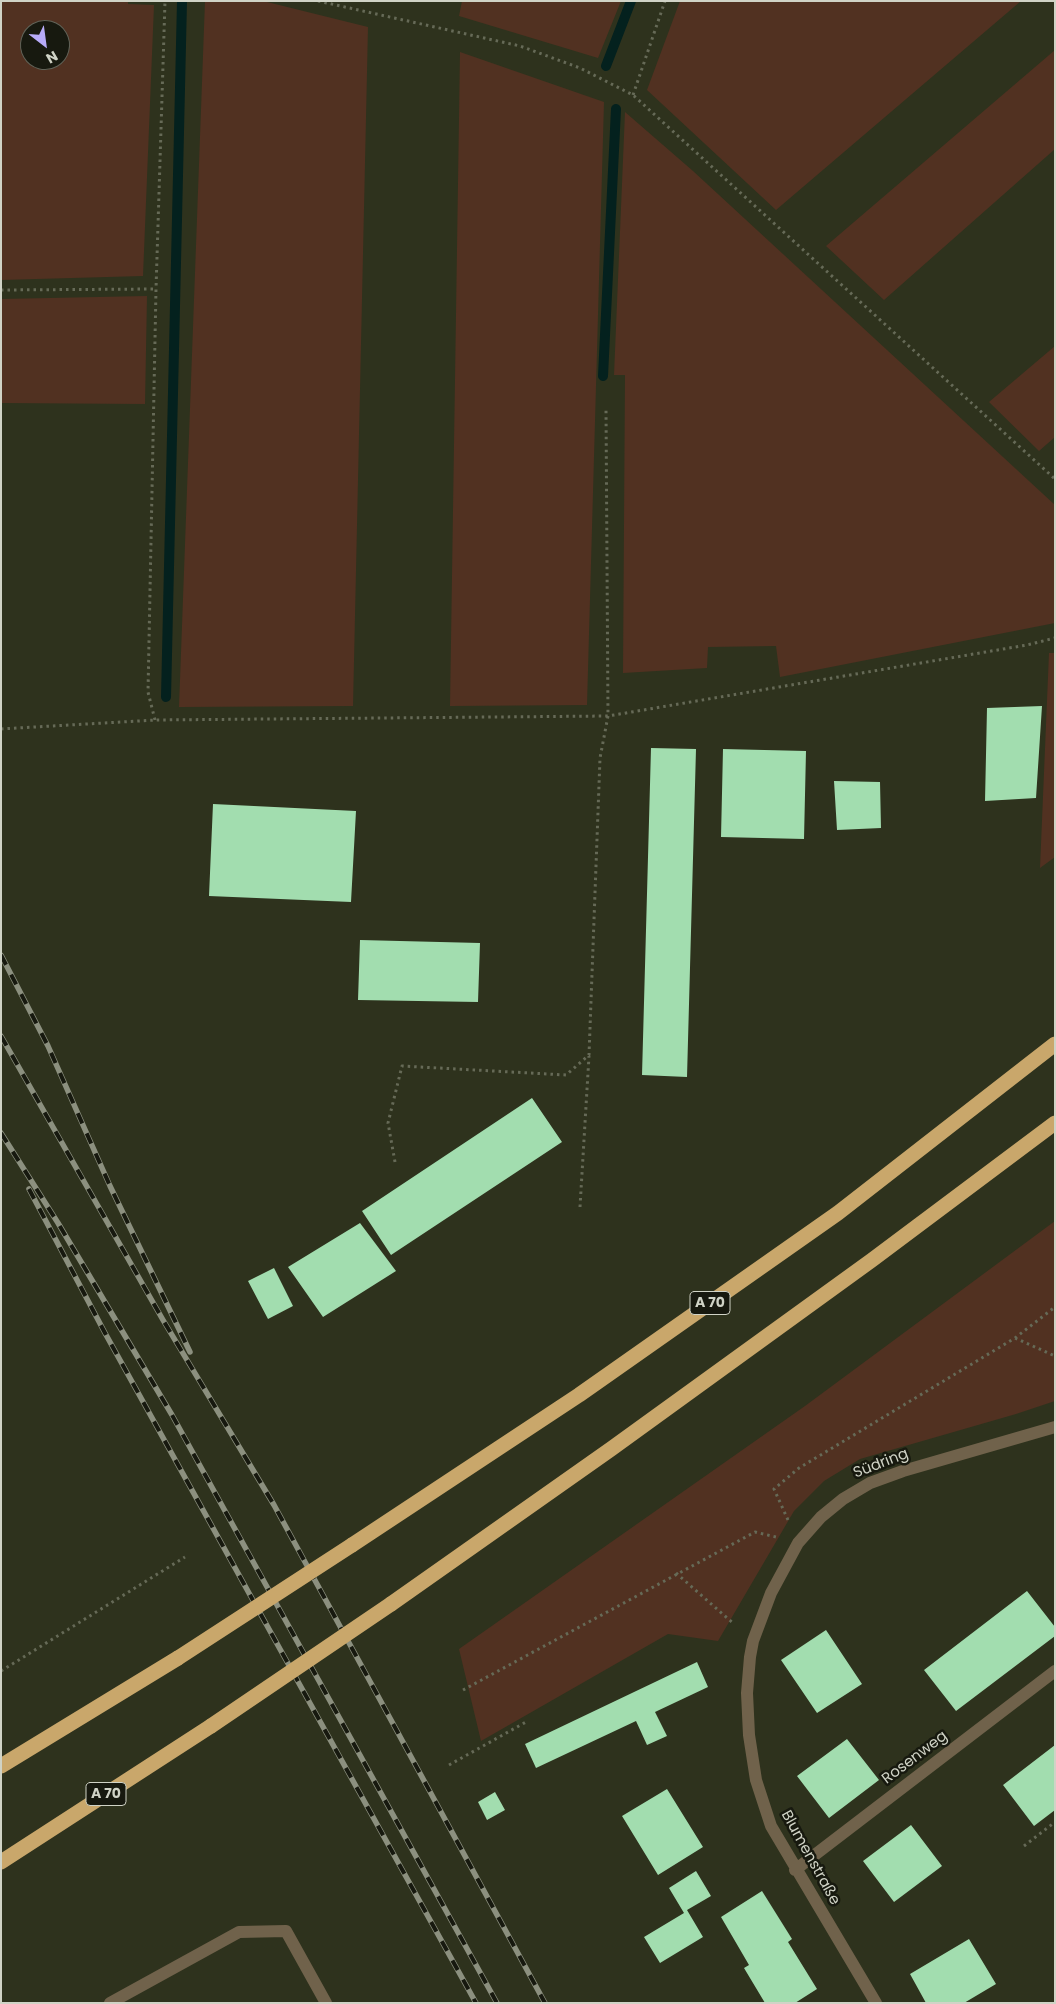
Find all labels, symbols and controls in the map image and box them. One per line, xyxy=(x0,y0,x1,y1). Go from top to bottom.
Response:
north arrow xyxy=(20,20,70,70)
text: N xyxy=(42,46,62,68)
road number: A 70 xyxy=(690,1292,730,1315)
street label: Südring xyxy=(851,1445,911,1483)
street label: Rosenweg xyxy=(879,1728,951,1788)
road number: A 70 xyxy=(86,1782,126,1806)
street label: Blumenstraße xyxy=(777,1808,843,1908)

